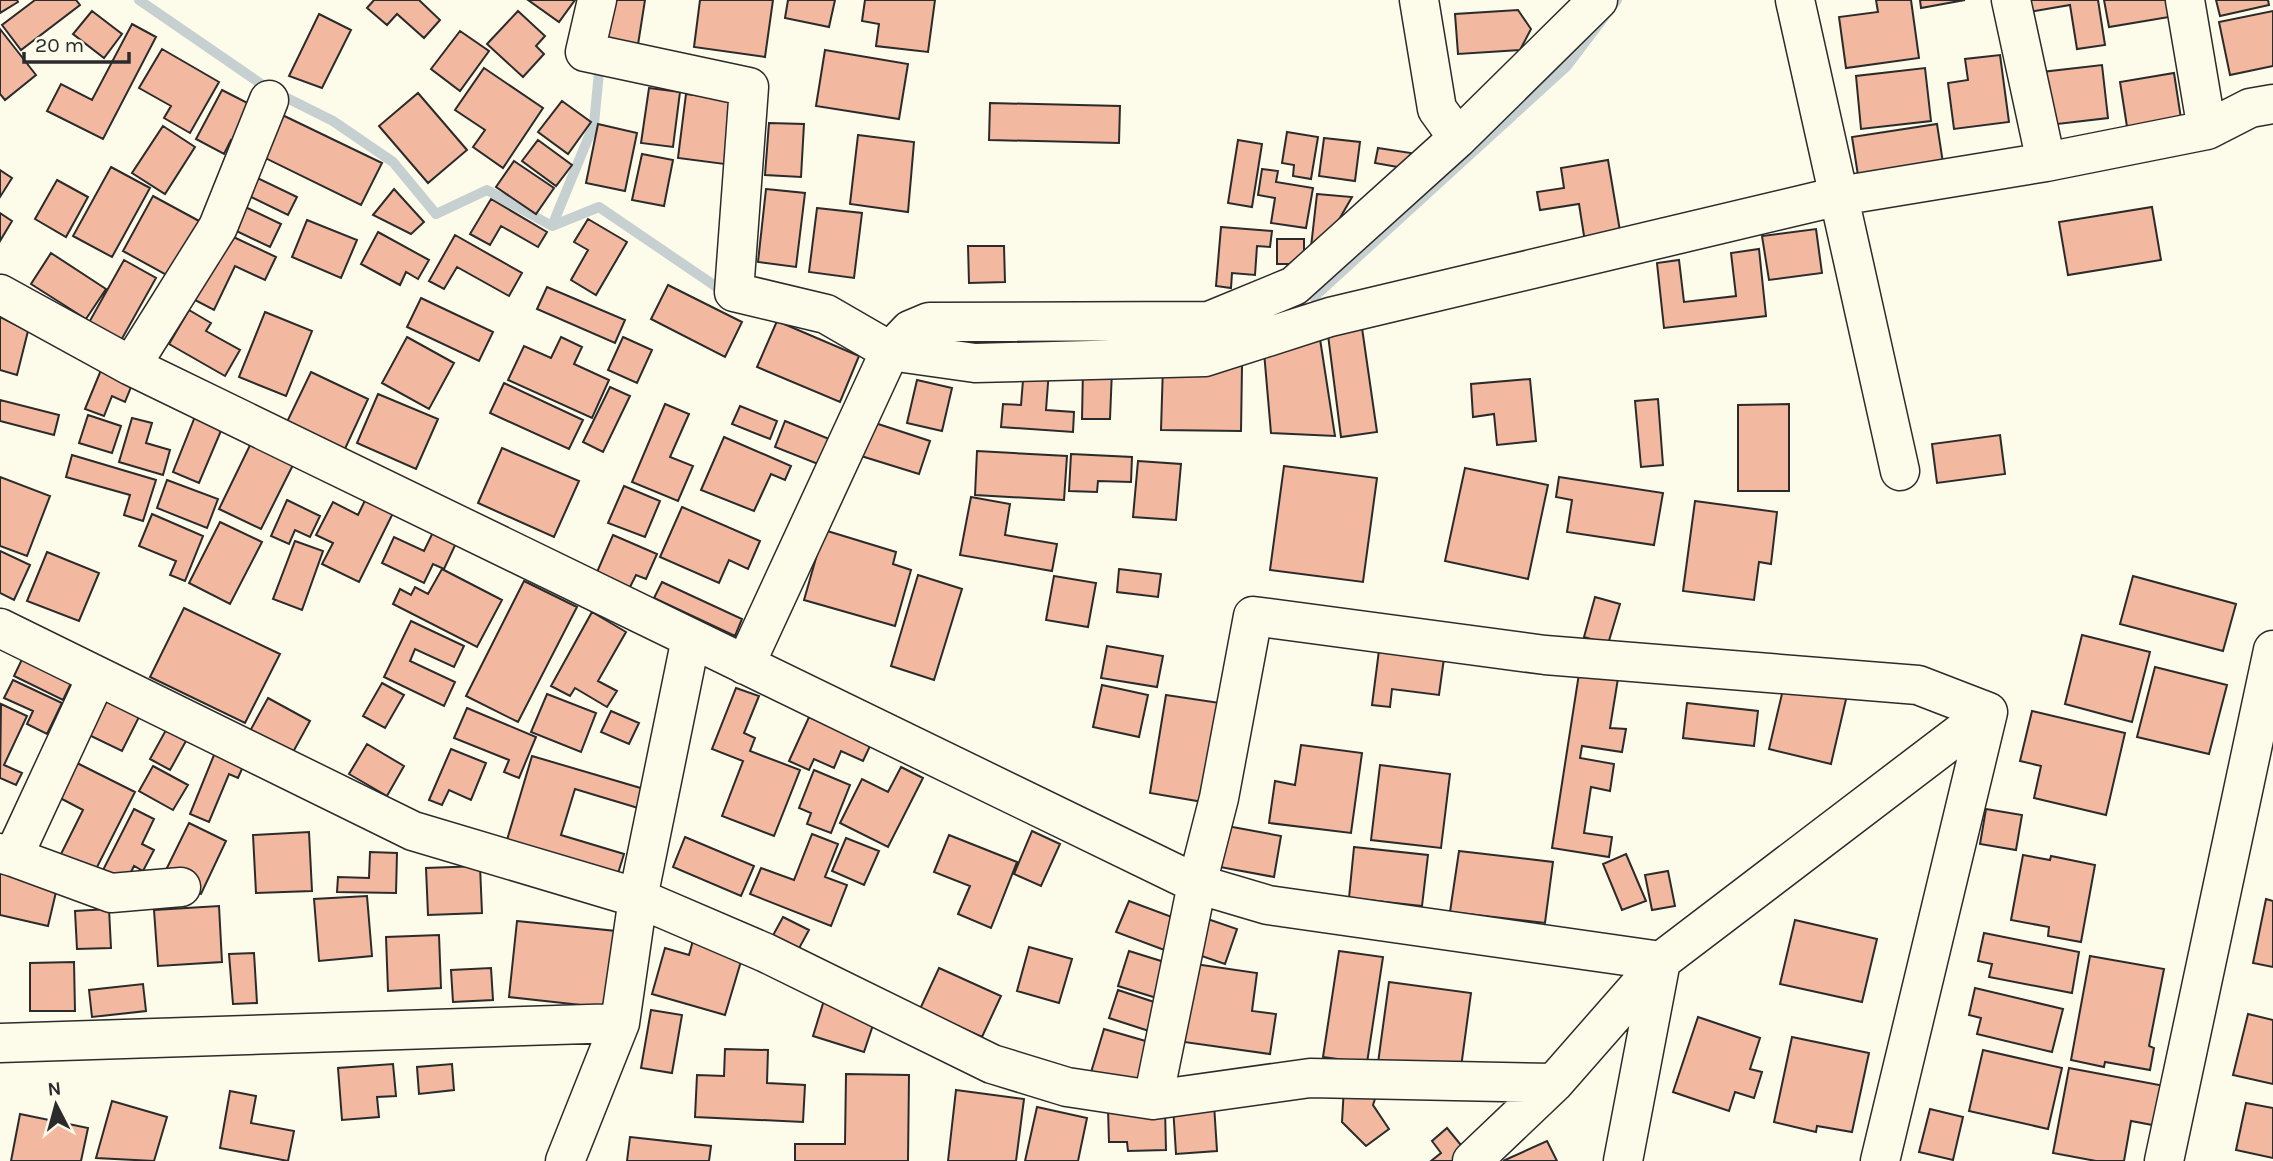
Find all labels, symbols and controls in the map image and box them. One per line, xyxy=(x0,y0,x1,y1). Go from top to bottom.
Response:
scale bar xyxy=(24,21,130,65)
text: 20 m xyxy=(35,33,84,57)
north arrow xyxy=(21,1070,91,1140)
text: N xyxy=(46,1077,62,1101)

